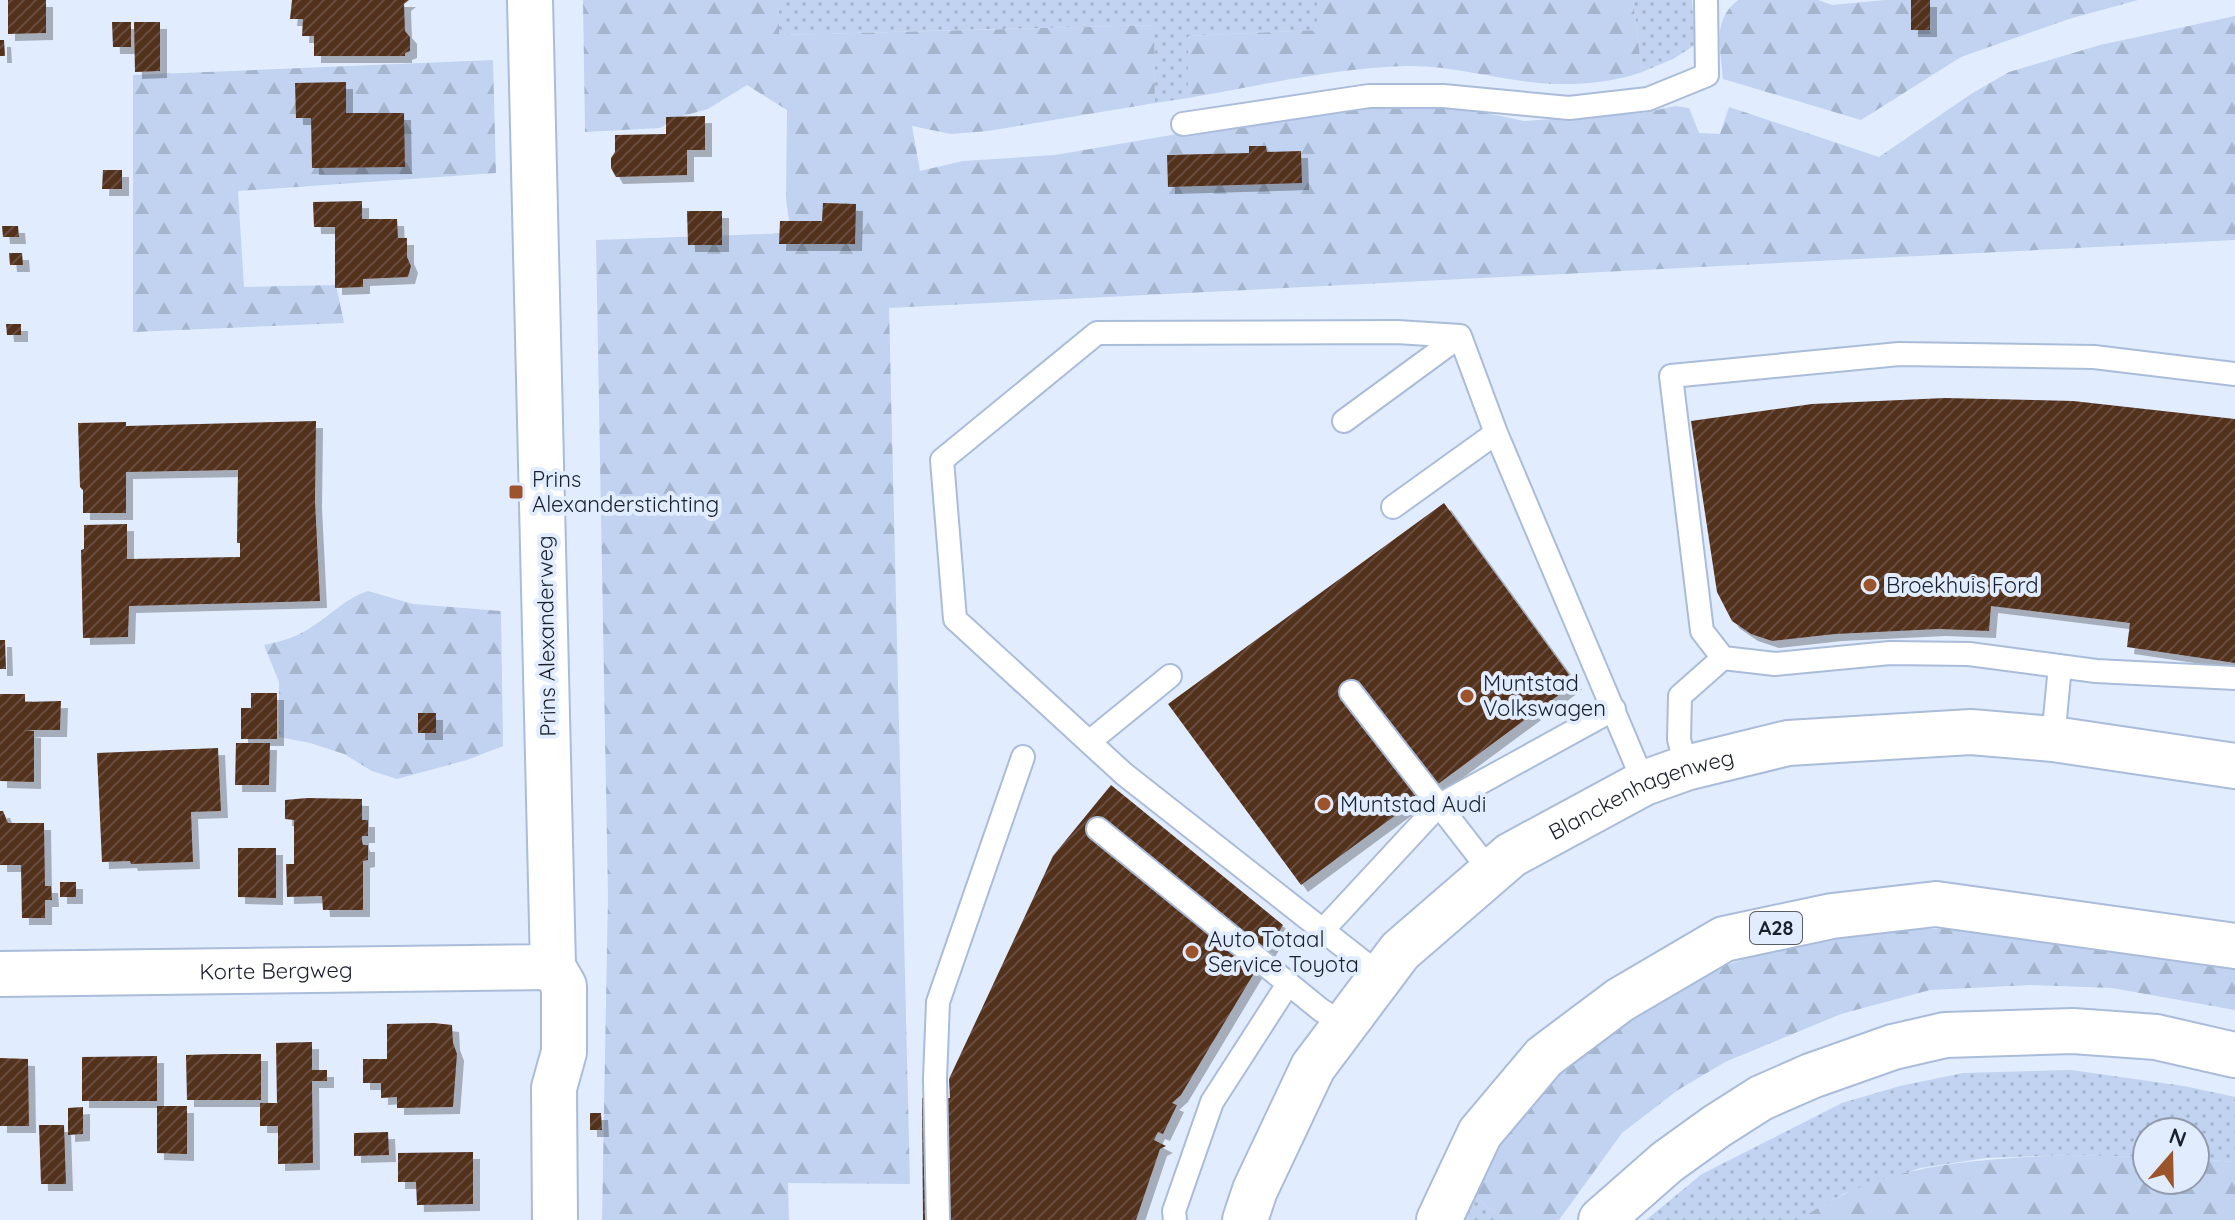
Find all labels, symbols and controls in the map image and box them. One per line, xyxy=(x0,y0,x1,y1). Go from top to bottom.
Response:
place label: Prins Alexanderstichting xyxy=(532,465,719,518)
marker: Prins Alexanderstichting xyxy=(507,483,525,501)
street label: Prins Alexanderweg xyxy=(530,535,562,737)
place label: Broekhuis Ford xyxy=(1886,571,2038,599)
marker: Broekhuis Ford xyxy=(1861,576,1879,594)
place label: Muntstad Volkswagen xyxy=(1483,669,1606,722)
marker: Muntstad Volkswagen xyxy=(1458,687,1476,705)
street label: Blanckenhagenweg xyxy=(1544,743,1737,846)
place label: Muntstad Audi xyxy=(1340,790,1486,818)
marker: Muntstad Audi xyxy=(1315,795,1333,813)
road number: A28 xyxy=(1750,912,1802,944)
place label: Auto Totaal Service Toyota xyxy=(1208,925,1359,978)
marker: Auto Totaal Service Toyota xyxy=(1183,943,1201,961)
street label: Korte Bergweg xyxy=(199,956,353,985)
north arrow xyxy=(2131,1116,2211,1196)
text: N xyxy=(2165,1121,2190,1153)

